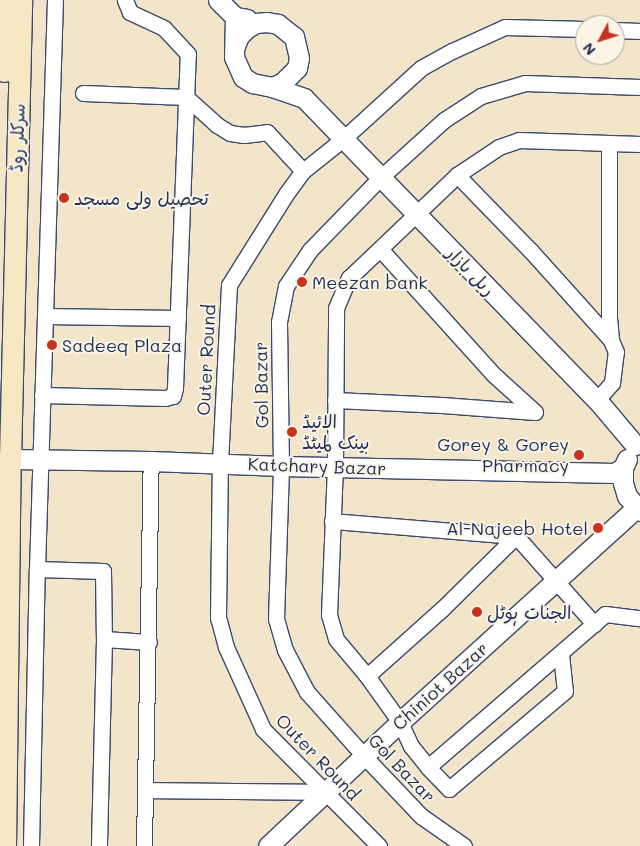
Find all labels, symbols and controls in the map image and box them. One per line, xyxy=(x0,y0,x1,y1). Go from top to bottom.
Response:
north arrow xyxy=(575,15,625,65)
text: N xyxy=(578,39,600,60)
street label: سرکلر روڈ xyxy=(5,103,29,173)
place label: تحصیل ولی مسجد xyxy=(74,187,209,209)
marker: تحصیل ولی مسجد xyxy=(58,192,70,204)
street label: ریل بازار xyxy=(442,242,500,300)
place label: Meezan bank xyxy=(312,271,428,293)
marker: Meezan bank xyxy=(296,276,308,288)
street label: Outer Round xyxy=(192,304,220,416)
place label: Sadeeq Plaza xyxy=(62,334,182,356)
marker: Sadeeq Plaza xyxy=(46,339,58,351)
street label: Gol Bazar xyxy=(249,341,273,429)
place label: الائیڈ بینک لمیٹڈ xyxy=(302,411,370,454)
marker: الائیڈ بینک لمیٹڈ xyxy=(286,426,298,438)
place label: Gorey & Gorey Pharmacy xyxy=(437,434,569,476)
marker: Gorey & Gorey Pharmacy xyxy=(573,449,585,461)
street label: Katchary Bazar xyxy=(247,453,387,479)
place label: Al-Najeeb Hotel xyxy=(446,517,588,539)
marker: Al-Najeeb Hotel xyxy=(592,522,604,534)
place label: الجنات ہوٹل xyxy=(487,601,571,623)
marker: الجنات ہوٹل xyxy=(471,606,483,618)
street label: Chiniot Bazar xyxy=(388,637,492,735)
street label: Outer Round xyxy=(272,709,364,805)
street label: Gol Bazar xyxy=(364,729,440,807)

